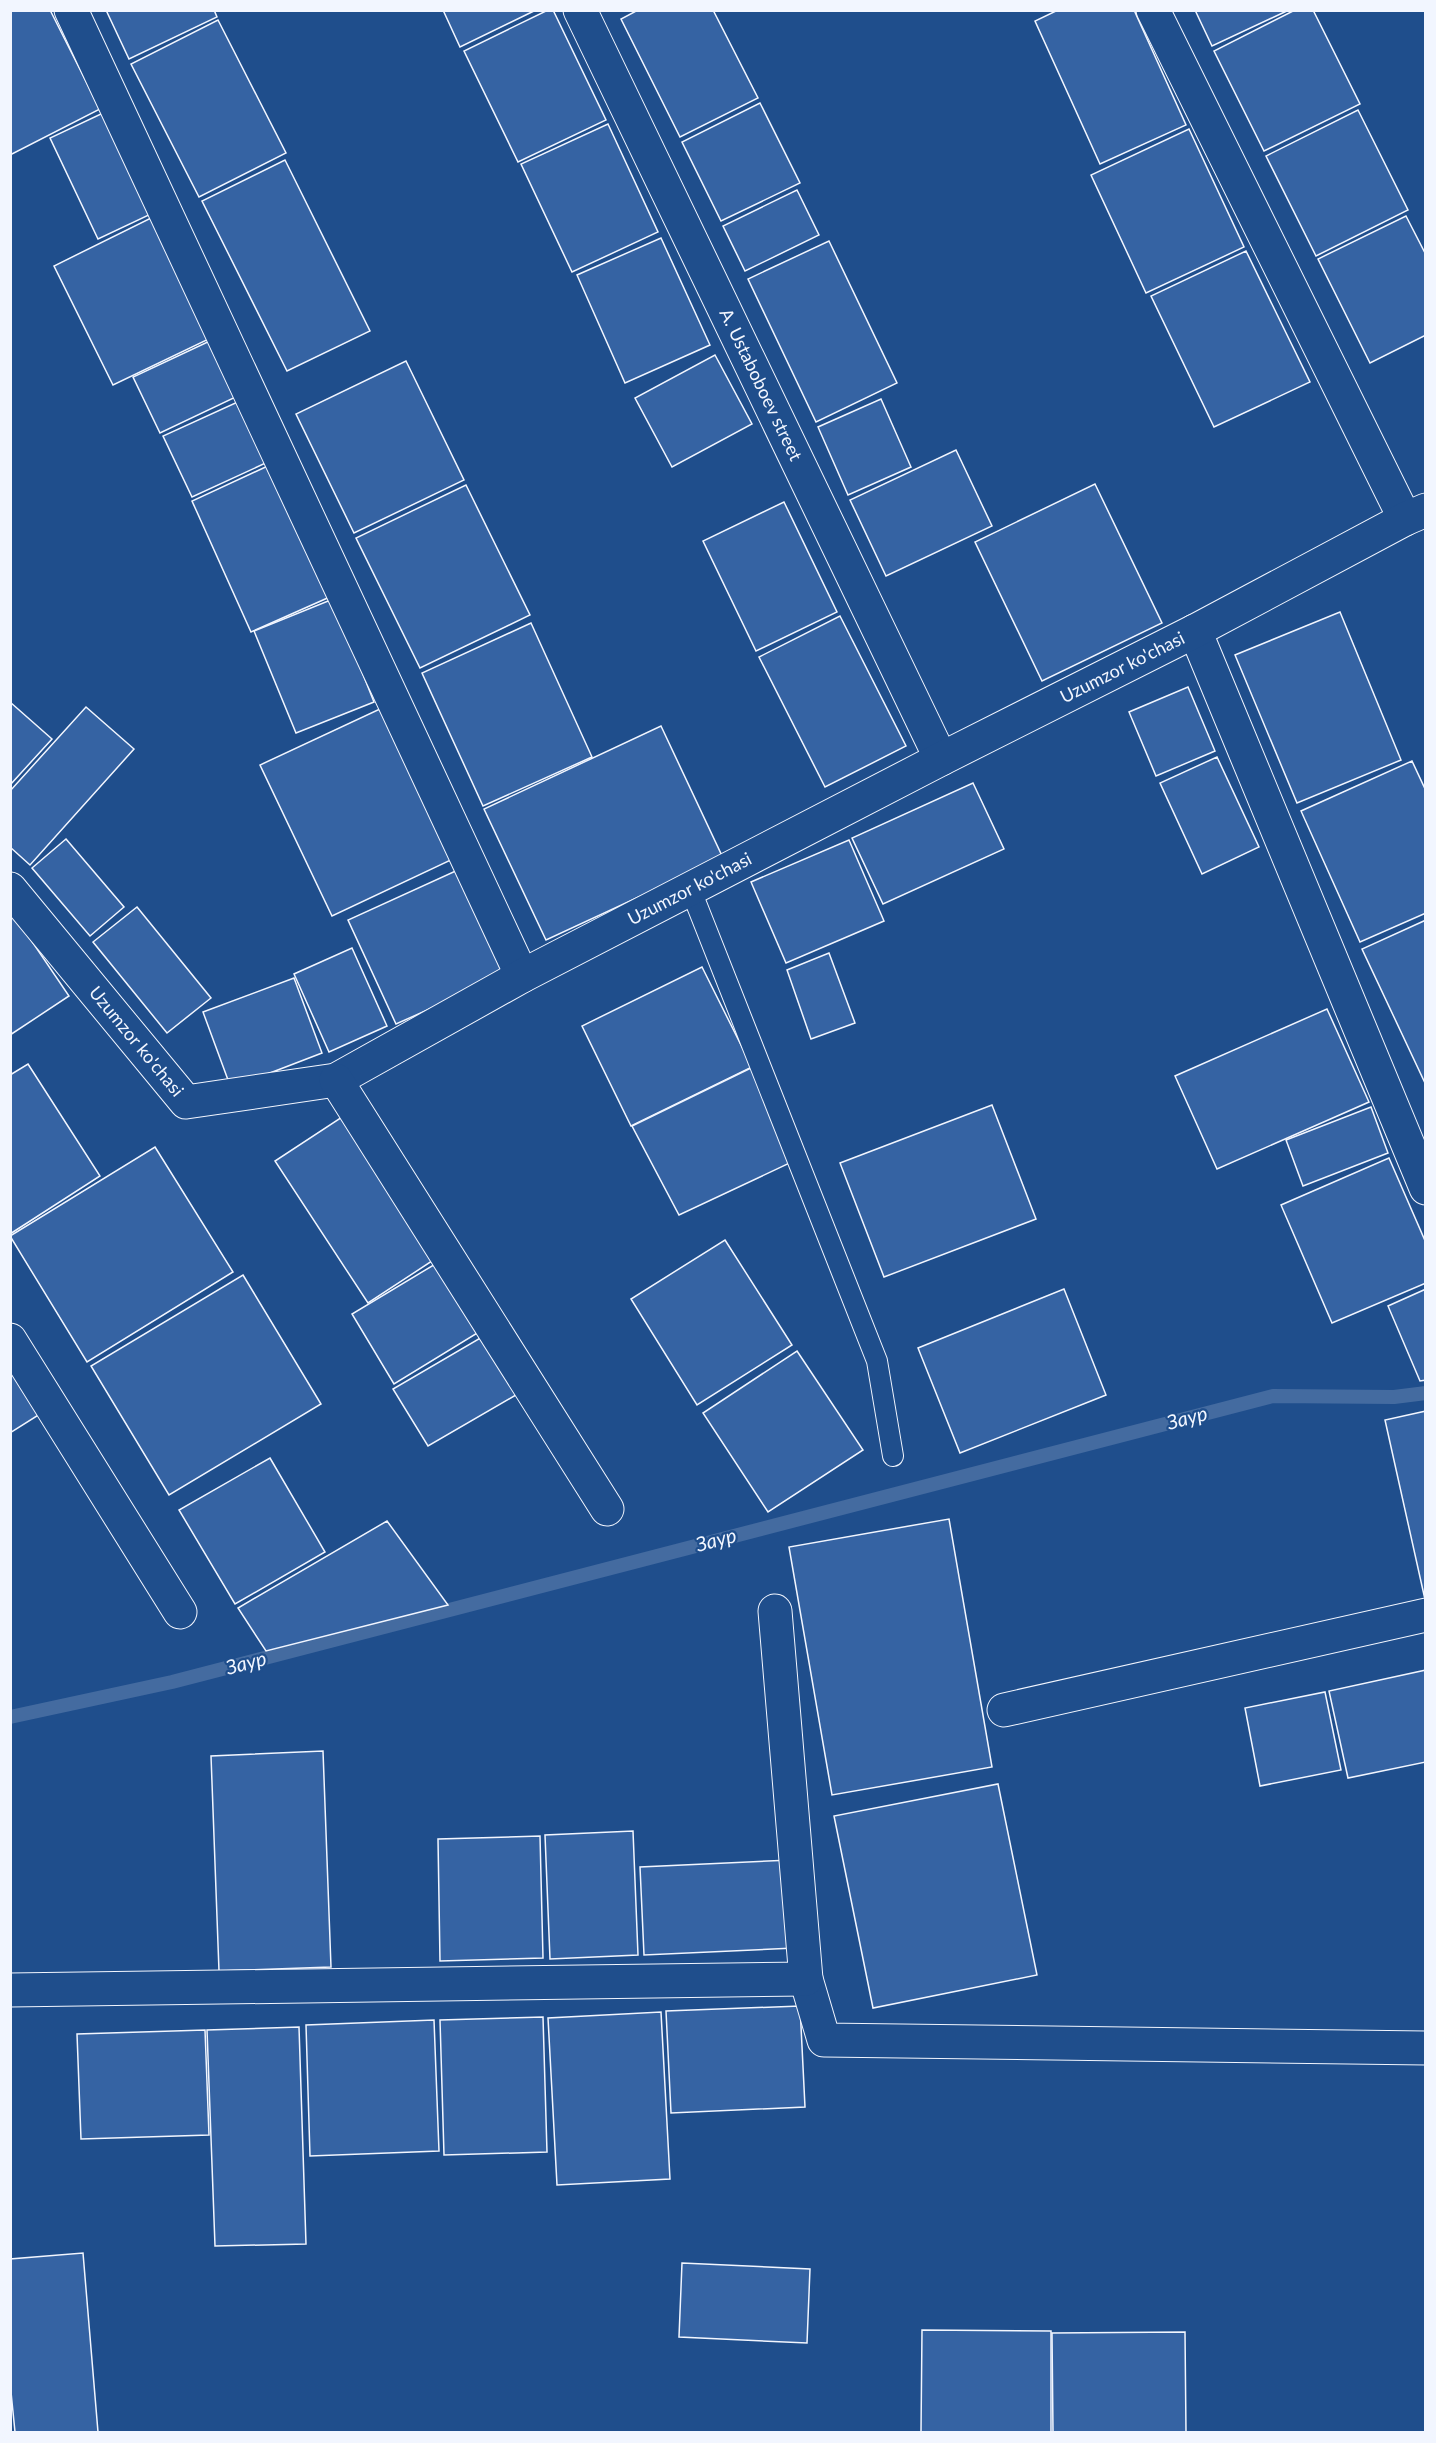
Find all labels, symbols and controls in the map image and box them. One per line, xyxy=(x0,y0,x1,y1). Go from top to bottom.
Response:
street label: A. Ustaboboev street xyxy=(716,305,808,464)
street label: Uzumzor ko'chasi xyxy=(1056,626,1188,707)
street label: Uzumzor ko'chasi xyxy=(624,847,755,929)
street label: Uzumzor ko'chasi xyxy=(85,981,189,1101)
water label: Заур xyxy=(1163,1400,1210,1434)
water label: Заур xyxy=(692,1522,739,1556)
water label: Заур xyxy=(222,1645,269,1679)

